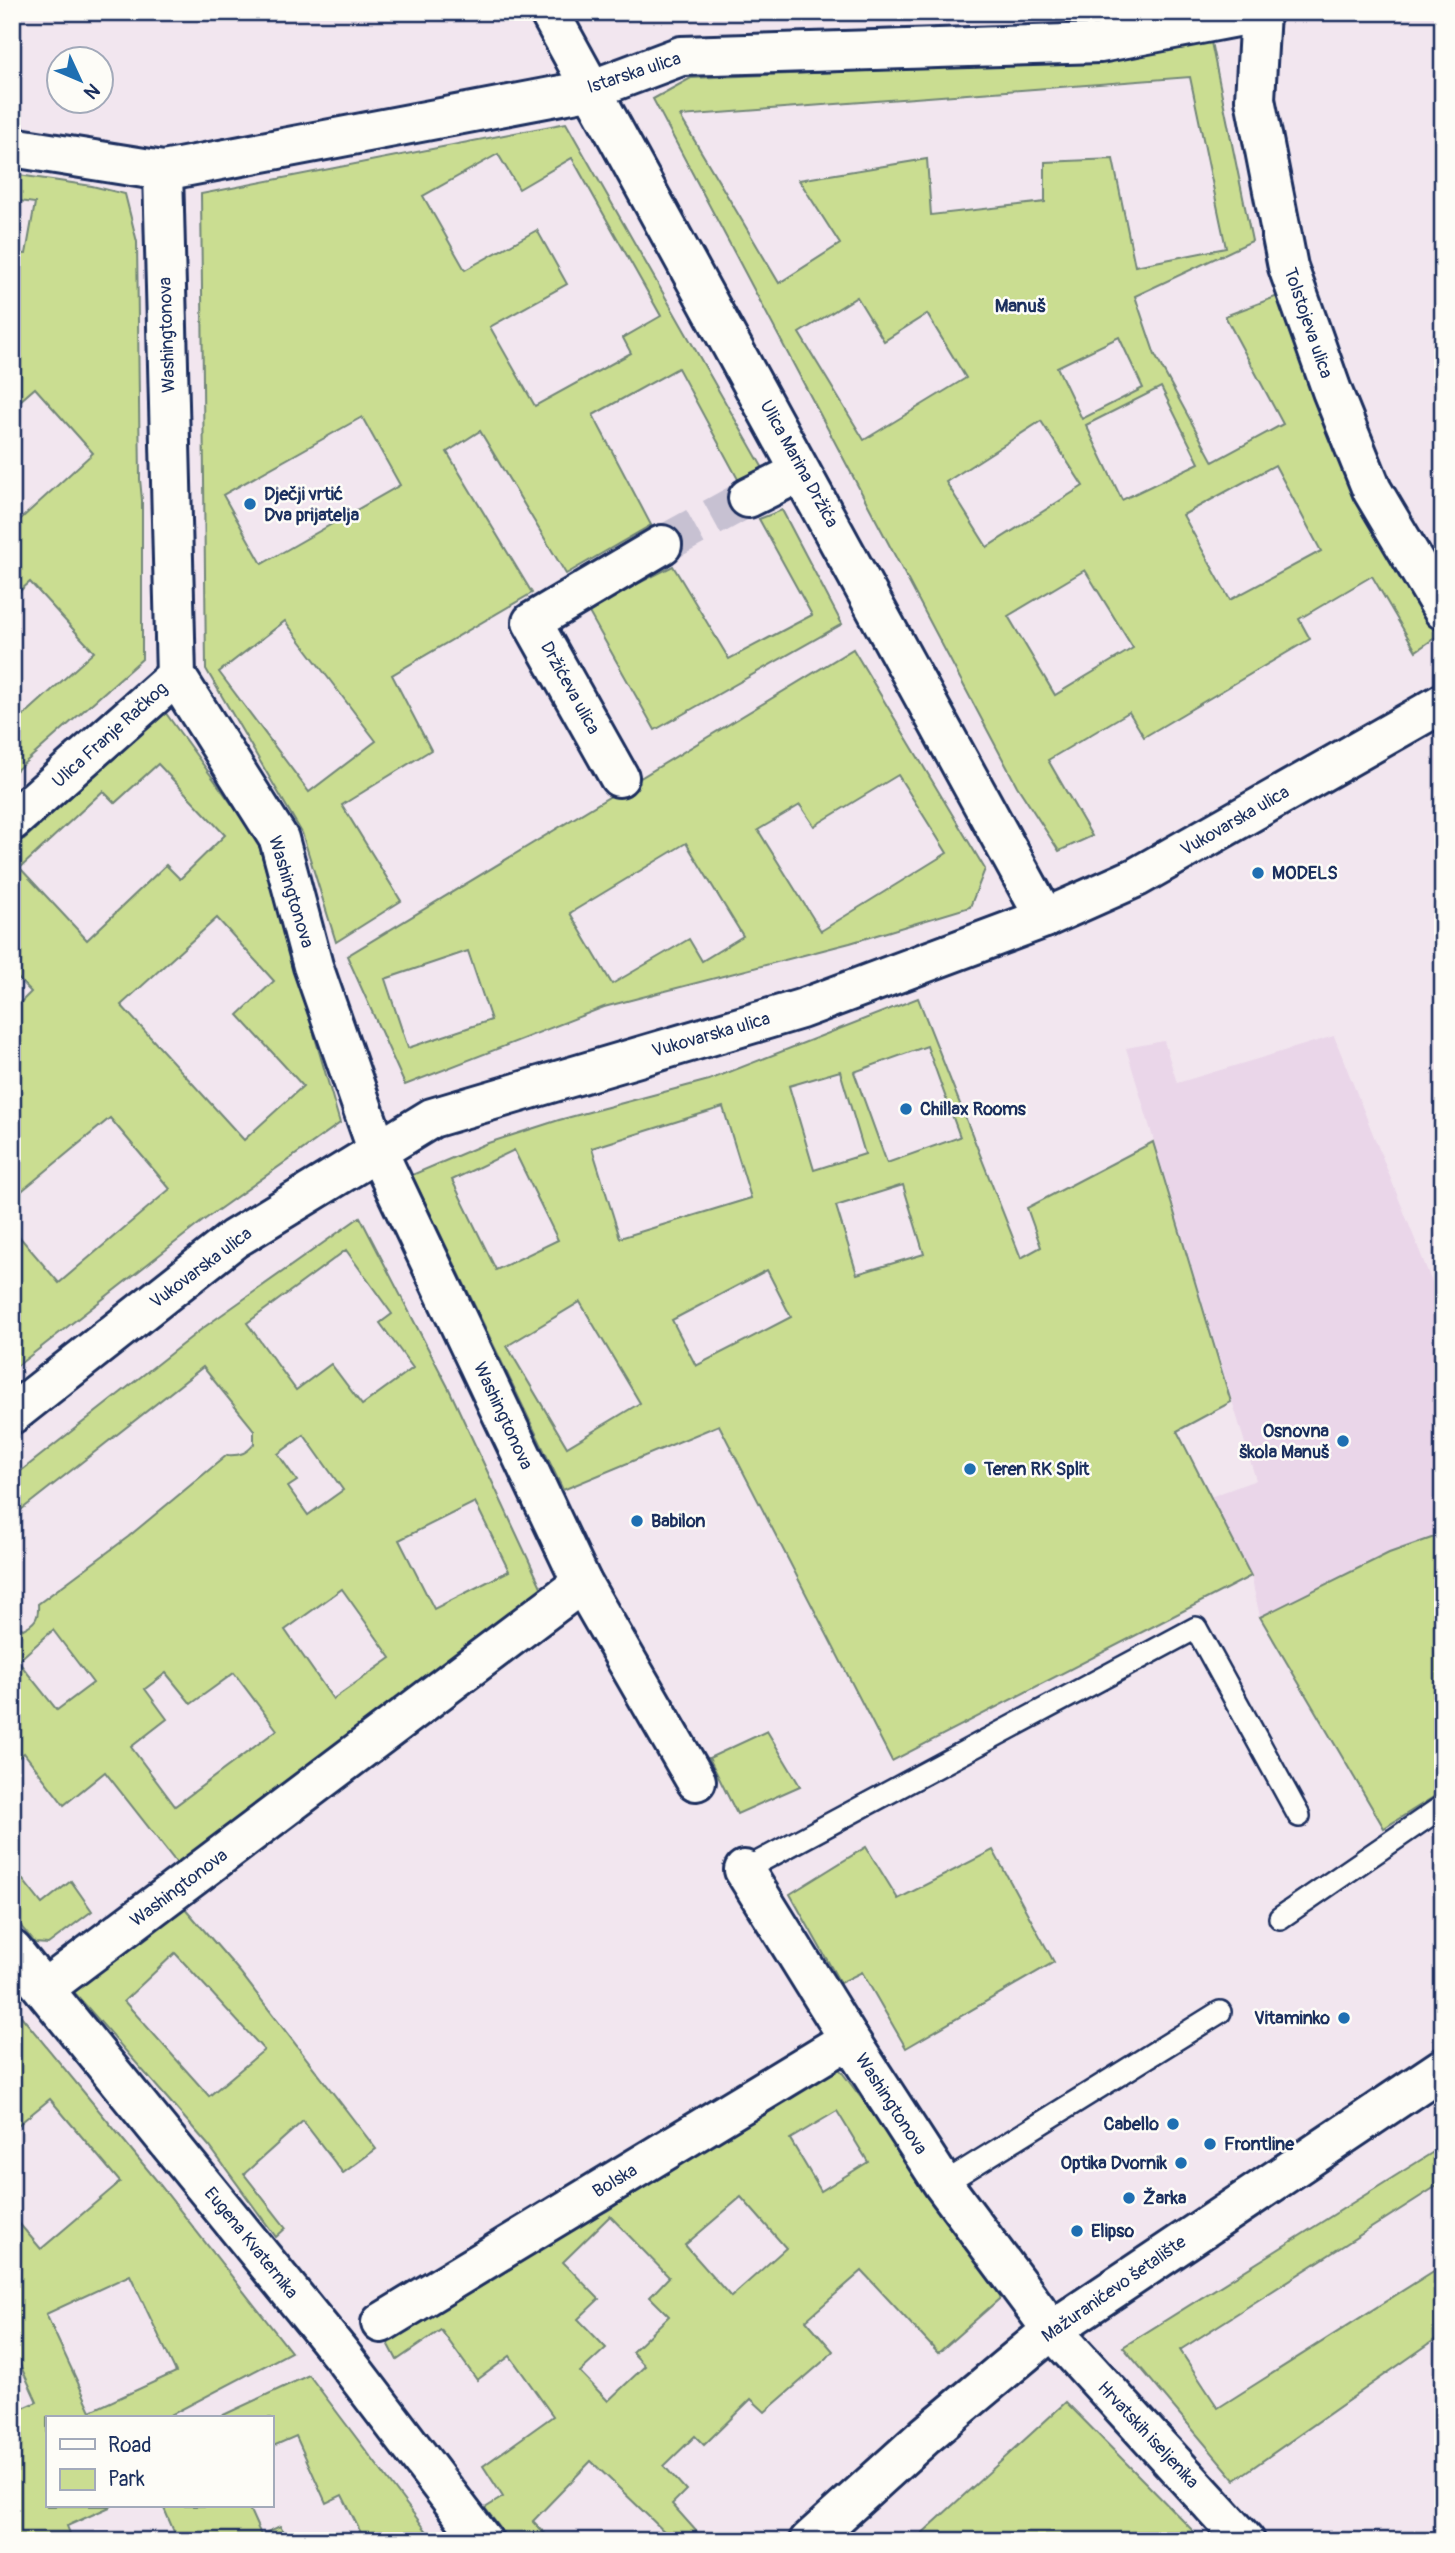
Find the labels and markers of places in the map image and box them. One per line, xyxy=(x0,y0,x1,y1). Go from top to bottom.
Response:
place label: Dječji vrtić Dva prijatelja xyxy=(264,483,360,527)
marker: Dječji vrtić Dva prijatelja xyxy=(242,496,258,512)
place label: MODELS xyxy=(1272,862,1338,885)
marker: MODELS xyxy=(1250,865,1266,881)
place label: Chillax Rooms xyxy=(920,1098,1027,1121)
marker: Chillax Rooms xyxy=(898,1101,914,1117)
place label: Osnovna škola Manuš xyxy=(1239,1420,1330,1464)
marker: Osnovna škola Manuš xyxy=(1335,1433,1351,1449)
place label: Teren RK Split xyxy=(983,1458,1090,1481)
marker: Teren RK Split xyxy=(962,1461,978,1477)
place label: Babilon xyxy=(651,1510,706,1533)
marker: Babilon xyxy=(629,1513,645,1529)
place label: Vitaminko xyxy=(1254,2007,1330,2030)
marker: Vitaminko xyxy=(1336,2010,1352,2026)
place label: Cabello xyxy=(1104,2113,1159,2136)
marker: Cabello xyxy=(1165,2116,1181,2132)
place label: Frontline xyxy=(1224,2133,1295,2156)
marker: Frontline xyxy=(1202,2136,1218,2152)
place label: Optika Dvornik xyxy=(1060,2152,1167,2175)
marker: Optika Dvornik xyxy=(1173,2155,1189,2171)
place label: Žarka xyxy=(1143,2187,1187,2210)
marker: Žarka xyxy=(1121,2190,1137,2206)
place label: Elipso xyxy=(1091,2220,1134,2243)
marker: Elipso xyxy=(1069,2223,1085,2239)

